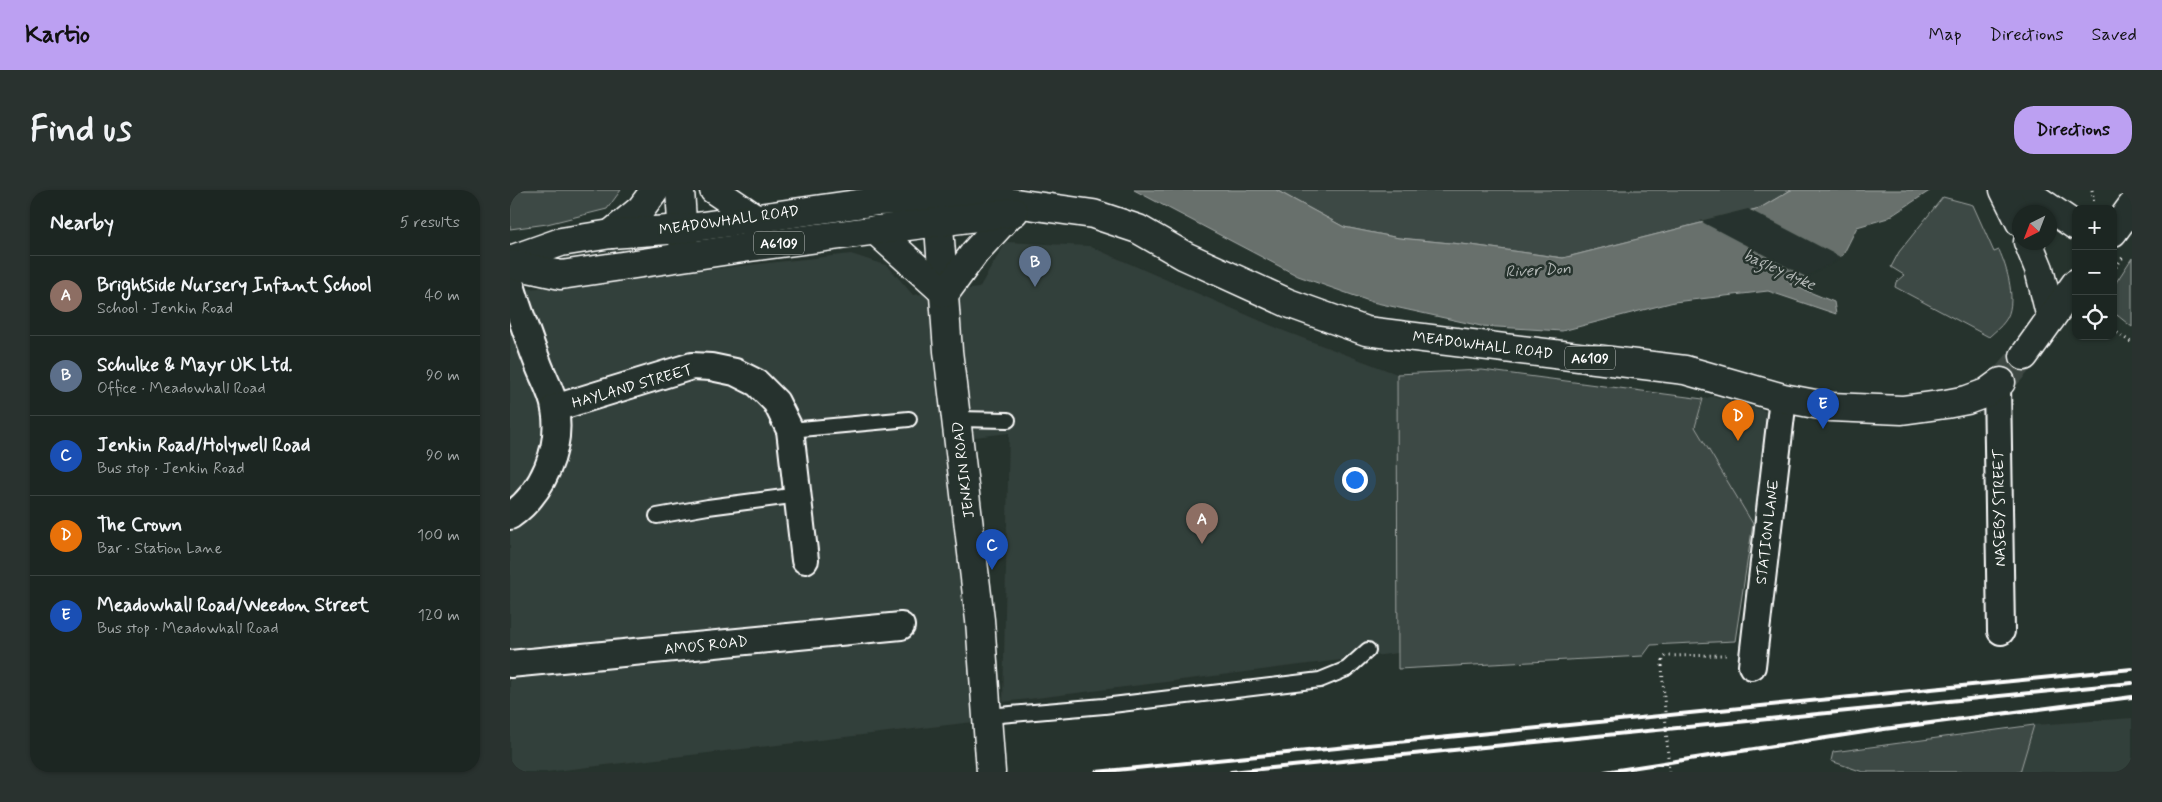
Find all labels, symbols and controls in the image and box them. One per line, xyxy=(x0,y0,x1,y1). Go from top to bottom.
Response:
text: Kartio xyxy=(25,20,90,51)
text: Map xyxy=(1929,23,1962,47)
text: Directions xyxy=(1990,23,2064,47)
text: Saved xyxy=(2092,23,2137,47)
button: Directions xyxy=(2014,106,2132,154)
text: Find us xyxy=(30,107,132,153)
street label: MEADOWHALL ROAD xyxy=(658,201,801,241)
north arrow xyxy=(2012,205,2057,250)
map controls xyxy=(2072,205,2117,340)
button: + xyxy=(2072,205,2117,250)
text: Nearby xyxy=(50,209,114,237)
text: 5 results xyxy=(400,212,460,233)
road number: A6109 xyxy=(754,232,804,254)
water label: bagley dyke xyxy=(1739,245,1820,298)
pin: B xyxy=(1019,246,1051,287)
button: − xyxy=(2072,250,2117,295)
water label: River Don xyxy=(1505,258,1572,283)
text: Brightside Nursery Infant School xyxy=(97,273,372,298)
text: A xyxy=(61,285,71,306)
text: 40 m xyxy=(424,285,460,306)
button: locate xyxy=(2072,295,2117,340)
text: School · Jenkin Road xyxy=(97,298,233,319)
street label: MEADOWHALL ROAD xyxy=(1411,327,1554,365)
road number: A6109 xyxy=(1565,346,1615,370)
text: Schulke & Mayr UK Ltd. xyxy=(97,353,293,378)
street label: HAYLAND STREET xyxy=(570,360,695,414)
text: B xyxy=(61,365,71,386)
text: 90 m xyxy=(426,365,460,386)
text: Office · Meadowhall Road xyxy=(97,378,265,399)
pin: E xyxy=(1807,388,1839,429)
pin: D xyxy=(1722,400,1754,441)
street label: JENKIN ROAD xyxy=(948,420,980,520)
text: Jenkin Road/Holywell Road xyxy=(97,433,310,458)
text: C xyxy=(60,445,72,466)
text: 90 m xyxy=(426,445,460,466)
street label: NASEBY STREET xyxy=(1989,448,2011,567)
text: Bus stop · Jenkin Road xyxy=(97,458,245,479)
your location xyxy=(1342,467,1368,493)
street label: STATION LANE xyxy=(1752,478,1784,586)
pin: A xyxy=(1186,503,1218,544)
text: The Crown xyxy=(97,513,182,538)
text: D xyxy=(60,525,72,546)
text: 100 m xyxy=(417,525,460,546)
pin: C xyxy=(976,529,1008,570)
text: Bar · Station Lane xyxy=(97,538,222,559)
text: Meadowhall Road/Weedon Street xyxy=(97,593,369,618)
text: E xyxy=(61,605,71,626)
text: 120 m xyxy=(418,605,460,626)
text: Bus stop · Meadowhall Road xyxy=(97,618,279,639)
street label: AMOS ROAD xyxy=(663,632,749,660)

